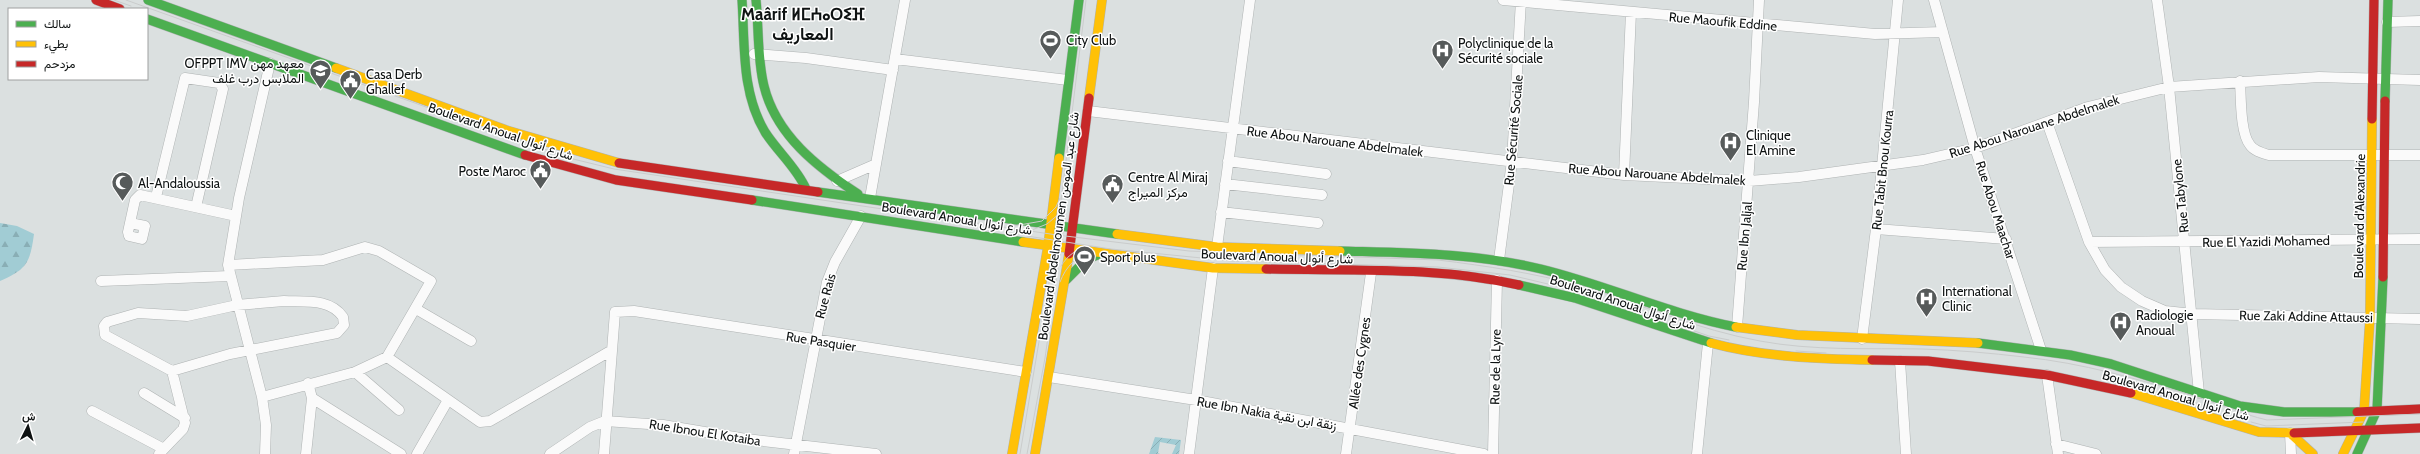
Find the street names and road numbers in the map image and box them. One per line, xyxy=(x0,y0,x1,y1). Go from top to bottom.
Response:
street label: Rue Maoufik Eddine xyxy=(1668,8,1778,34)
street label: Rue Sécurité Sociale xyxy=(1500,74,1526,186)
street label: Rue Abou Narouane Abdelmalek xyxy=(1947,91,2121,161)
street label: Boulevard Anoual شارع أنوال xyxy=(426,99,576,165)
street label: Rue Tabit Bnou Kourra xyxy=(1868,108,1896,231)
street label: Boulevard Abdelmoumen شارع عبد المومن xyxy=(1034,111,1084,341)
street label: Rue Abou Narouane Abdelmalek xyxy=(1246,122,1424,160)
street label: Boulevard d'Alexandrie xyxy=(2350,153,2368,278)
street label: Rue Tabylone xyxy=(2168,158,2192,234)
street label: Rue Abou Maachar xyxy=(1973,159,2020,262)
street label: Rue Abou Narouane Abdelmalek xyxy=(1568,160,1746,188)
street label: Boulevard Anoual شارع أنوال xyxy=(880,198,1033,240)
street label: Rue Ibn Jaljal xyxy=(1733,201,1756,271)
street label: Rue El Yazidi Mohamed xyxy=(2202,232,2330,250)
street label: Boulevard Anoual شارع أنوال xyxy=(1201,245,1353,269)
street label: Rue Rais xyxy=(811,271,839,320)
street label: Boulevard Anoual شارع أنوال xyxy=(1547,271,1698,335)
street label: Rue Zaki Addine Attaussi xyxy=(2239,307,2373,325)
street label: Allée des Cygnes xyxy=(1345,315,1373,410)
street label: Rue Pasquier xyxy=(785,328,858,355)
street label: Rue de la Lyre xyxy=(1486,329,1504,405)
street label: Boulevard Anoual شارع أنوال xyxy=(2100,366,2251,426)
street label: Rue Ibn Nakia زنقة ابن نقية xyxy=(1196,393,1338,434)
street label: Rue Ibnou El Kotaiba xyxy=(648,415,763,449)

